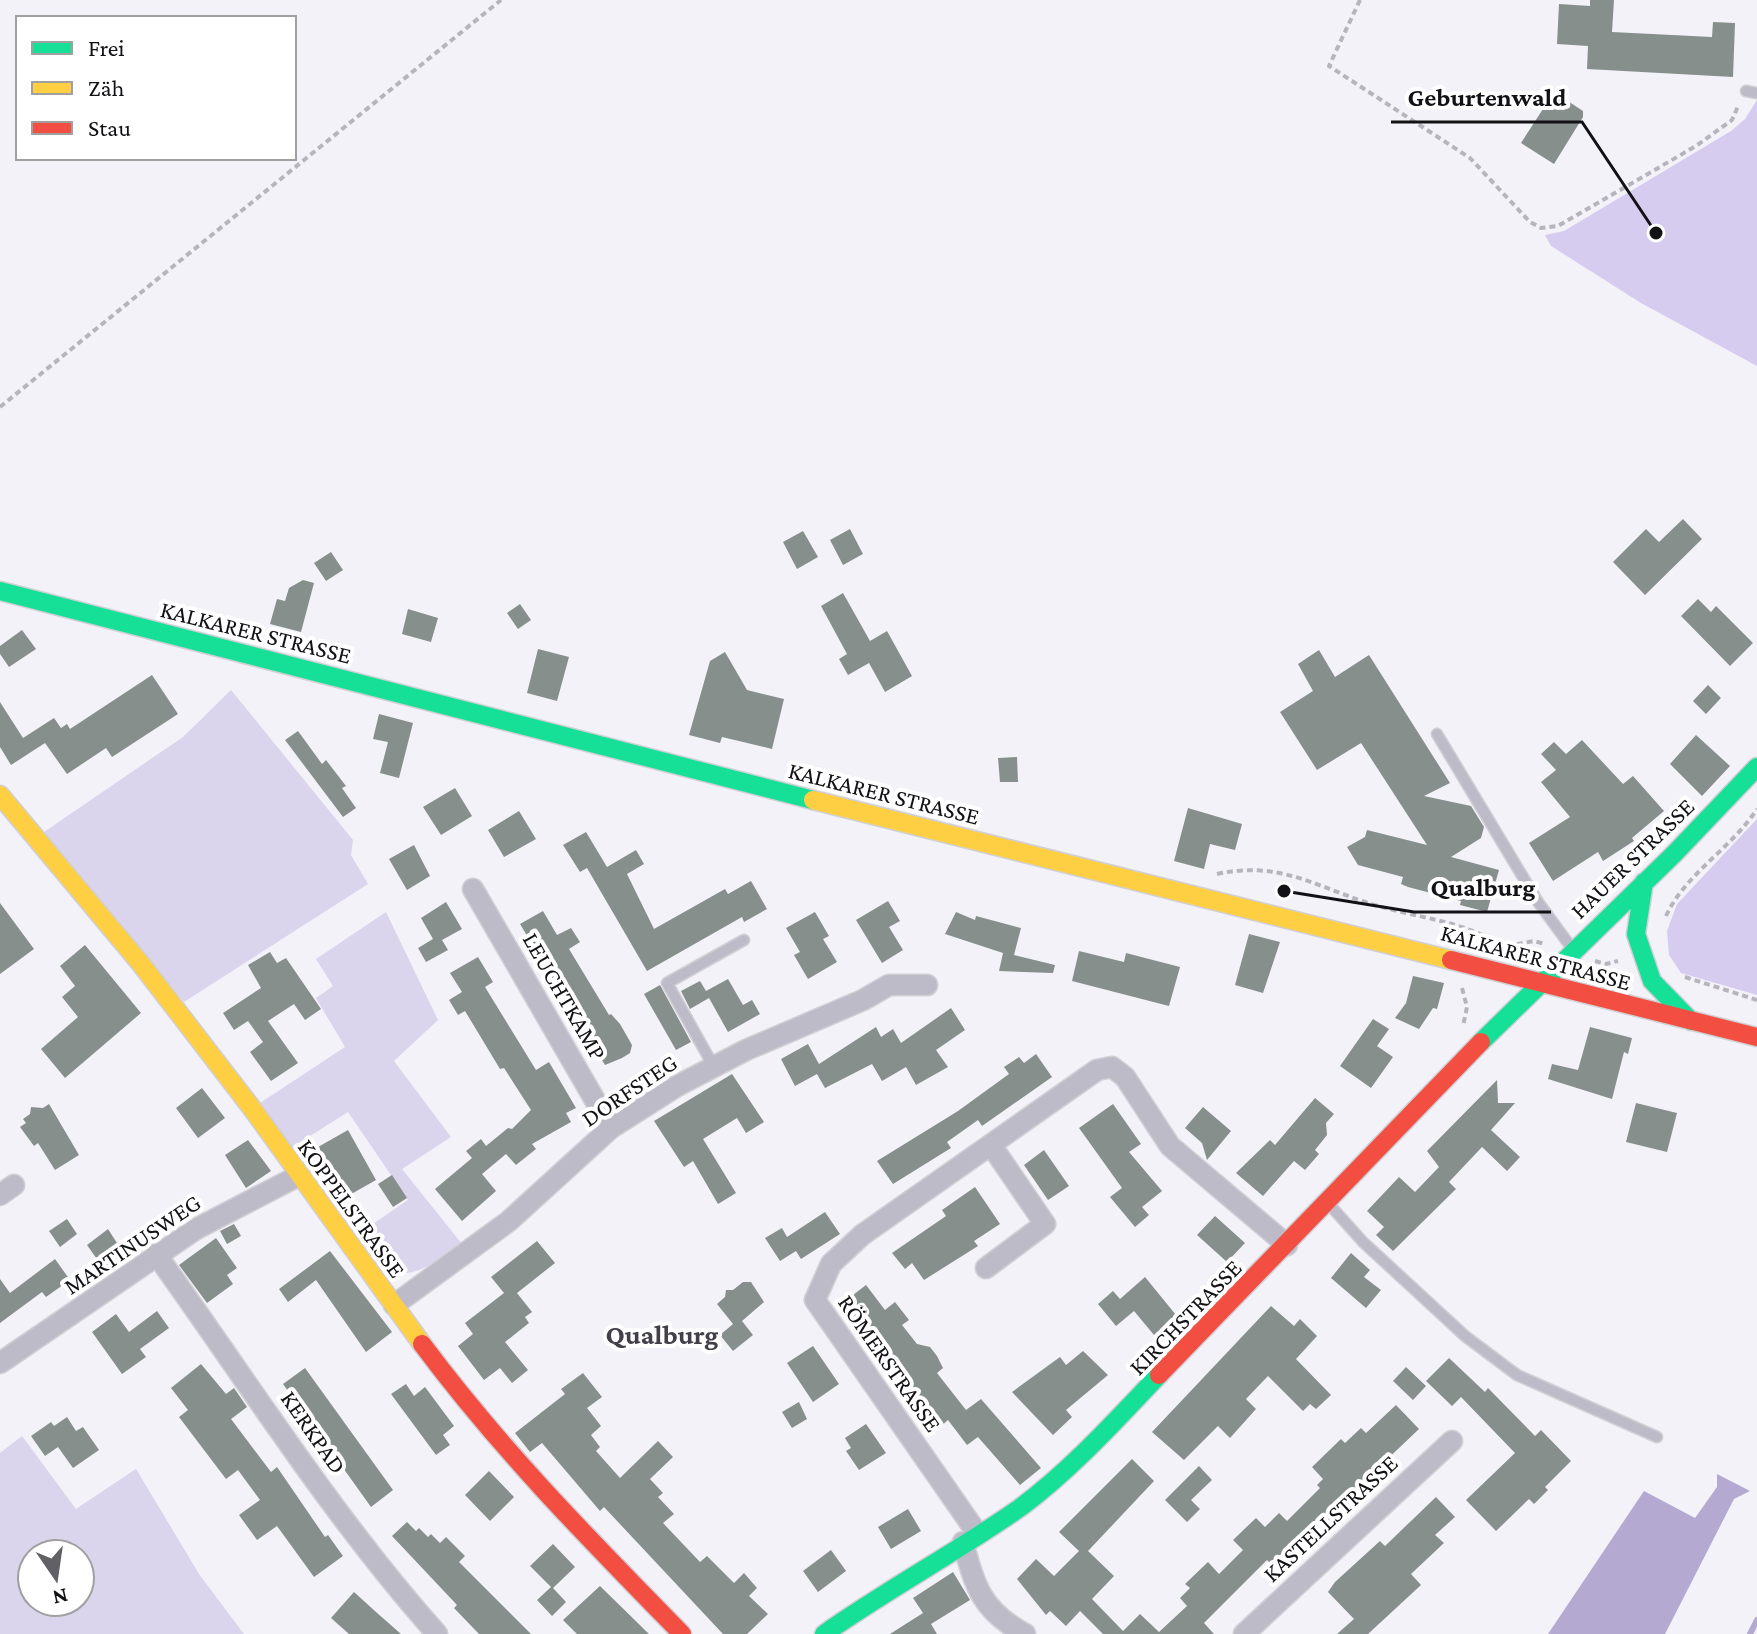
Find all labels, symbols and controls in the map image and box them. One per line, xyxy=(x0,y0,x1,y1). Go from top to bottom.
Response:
legend xyxy=(16,16,296,160)
text: Frei xyxy=(88,34,125,61)
callout: Geburtenwald xyxy=(1391,72,1582,122)
text: Zäh xyxy=(88,74,125,101)
text: Geburtenwald xyxy=(1408,83,1566,112)
text: Stau xyxy=(88,114,131,141)
street label: KALKARER STRASSE xyxy=(158,595,354,669)
street label: KALKARER STRASSE xyxy=(786,756,982,830)
street label: HAUER STRASSE xyxy=(1565,792,1699,924)
callout: Qualburg xyxy=(1414,862,1551,912)
text: Qualburg xyxy=(1431,873,1535,902)
street label: KALKARER STRASSE xyxy=(1438,919,1634,995)
street label: LEUCHTKAMP xyxy=(518,928,612,1064)
street label: DORFSTEG xyxy=(576,1048,682,1132)
street label: KOPPELSTRASSE xyxy=(293,1134,411,1282)
street label: MARTINUSWEG xyxy=(58,1188,206,1300)
street label: KIRCHSTRASSE xyxy=(1123,1254,1247,1380)
street label: RÖMERSTRASSE xyxy=(833,1289,947,1437)
district label: Qualburg xyxy=(605,1319,719,1350)
street label: KERKPAD xyxy=(276,1385,352,1479)
street label: KASTELLSTRASSE xyxy=(1257,1449,1403,1587)
north arrow xyxy=(16,1538,96,1618)
text: N xyxy=(50,1583,71,1611)

